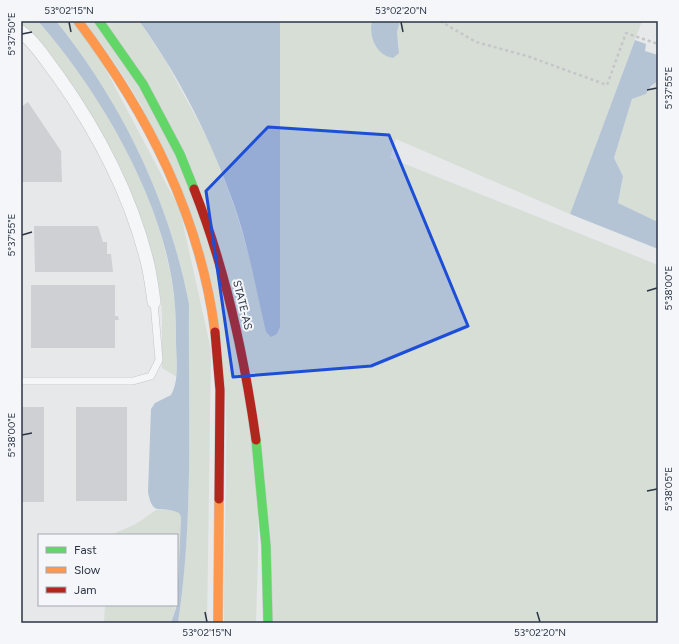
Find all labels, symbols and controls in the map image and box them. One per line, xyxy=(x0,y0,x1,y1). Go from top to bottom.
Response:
text: 53°02'15"N xyxy=(44,4,94,17)
text: 53°02'20"N xyxy=(375,4,427,17)
text: 5°37'50"E xyxy=(5,12,18,56)
text: 5°37'55"E xyxy=(662,66,675,109)
text: 5°37'55"E xyxy=(5,213,18,256)
text: 5°38'00"E xyxy=(662,265,675,310)
street label: STATE-AS xyxy=(230,279,255,332)
text: 5°38'00"E xyxy=(5,412,18,457)
text: 5°38'05"E xyxy=(662,467,675,511)
legend xyxy=(38,534,178,606)
text: Fast xyxy=(74,543,97,557)
text: Slow xyxy=(74,563,101,577)
text: Jam xyxy=(74,583,97,597)
text: 53°02'15"N xyxy=(182,626,232,639)
text: 53°02'20"N xyxy=(514,626,566,639)

